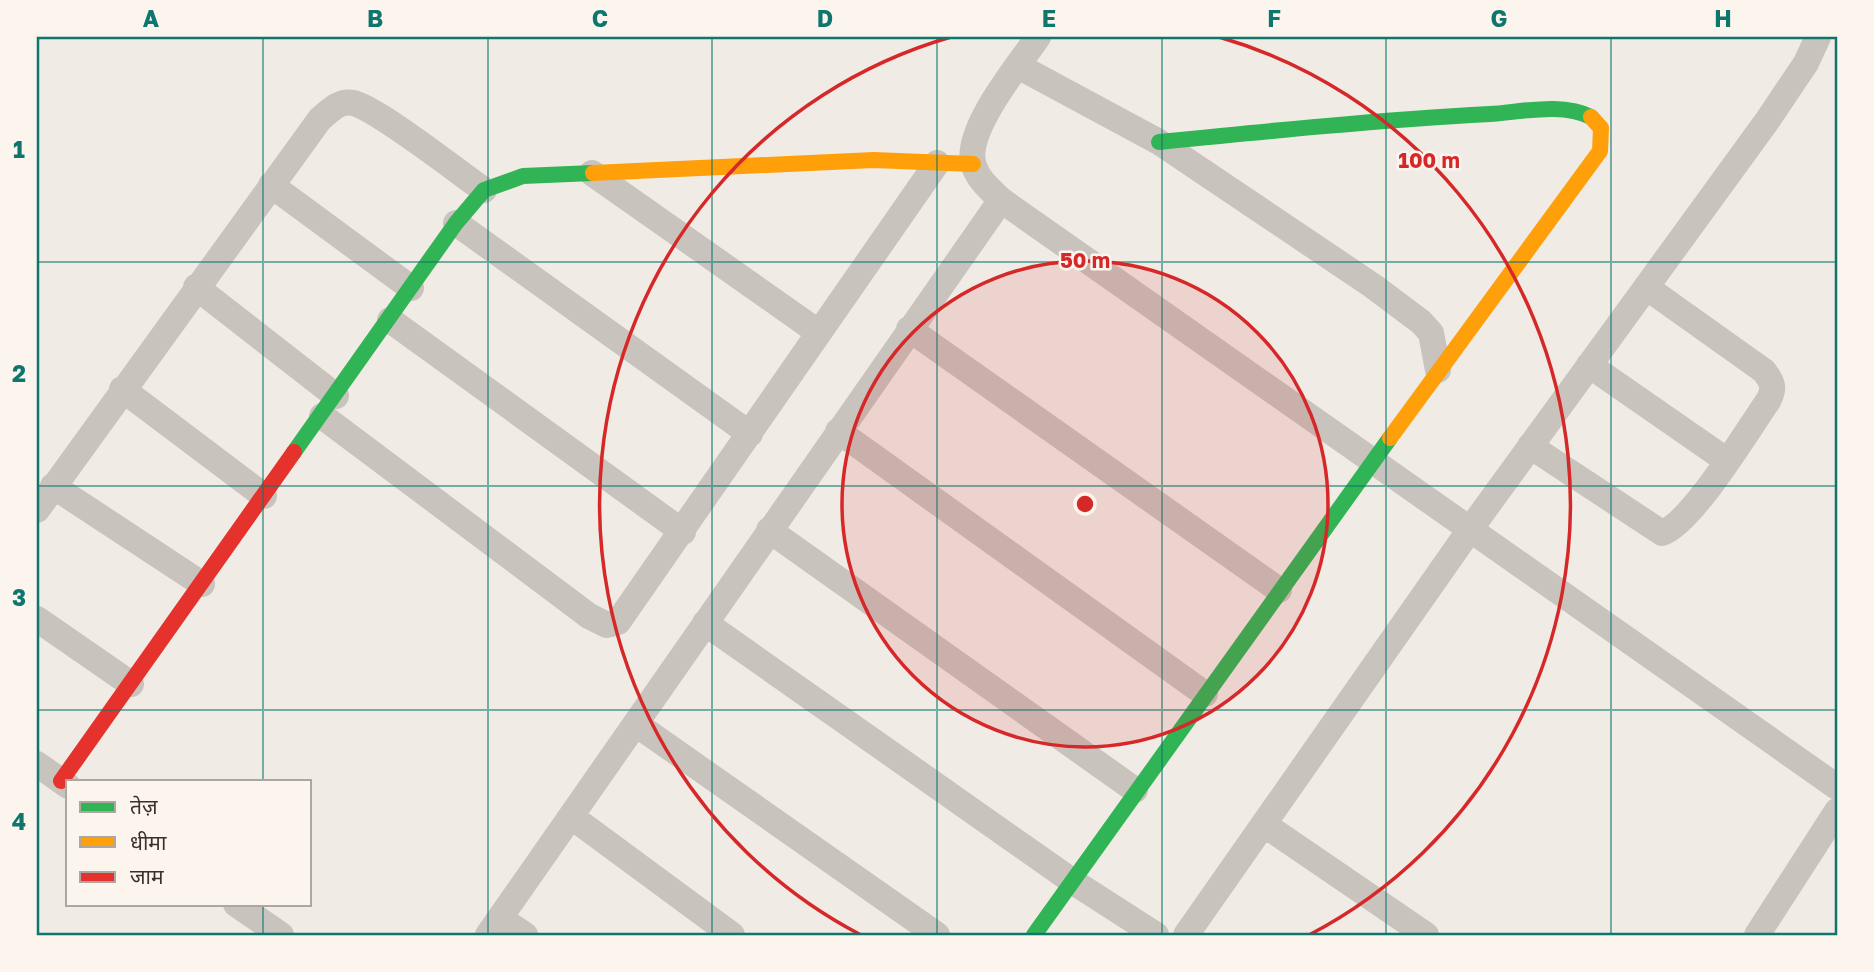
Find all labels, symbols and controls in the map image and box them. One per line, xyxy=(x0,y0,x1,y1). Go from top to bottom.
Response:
text: A xyxy=(143,4,160,32)
text: B xyxy=(367,4,383,32)
text: C xyxy=(592,4,608,32)
text: D xyxy=(817,4,833,32)
text: E xyxy=(1042,4,1056,32)
text: F xyxy=(1267,4,1281,32)
text: G xyxy=(1491,4,1507,32)
text: H xyxy=(1714,4,1732,32)
text: 1 xyxy=(13,135,25,163)
text: 100 m xyxy=(1398,147,1460,173)
text: 50 m xyxy=(1060,247,1110,273)
text: 2 xyxy=(12,359,26,387)
centre of rings xyxy=(1073,492,1097,516)
text: 3 xyxy=(12,583,26,611)
legend xyxy=(66,780,312,906)
text: तेज़ xyxy=(130,793,158,819)
text: 4 xyxy=(12,807,26,835)
text: धीमा xyxy=(130,829,167,855)
text: जाम xyxy=(130,863,164,889)

